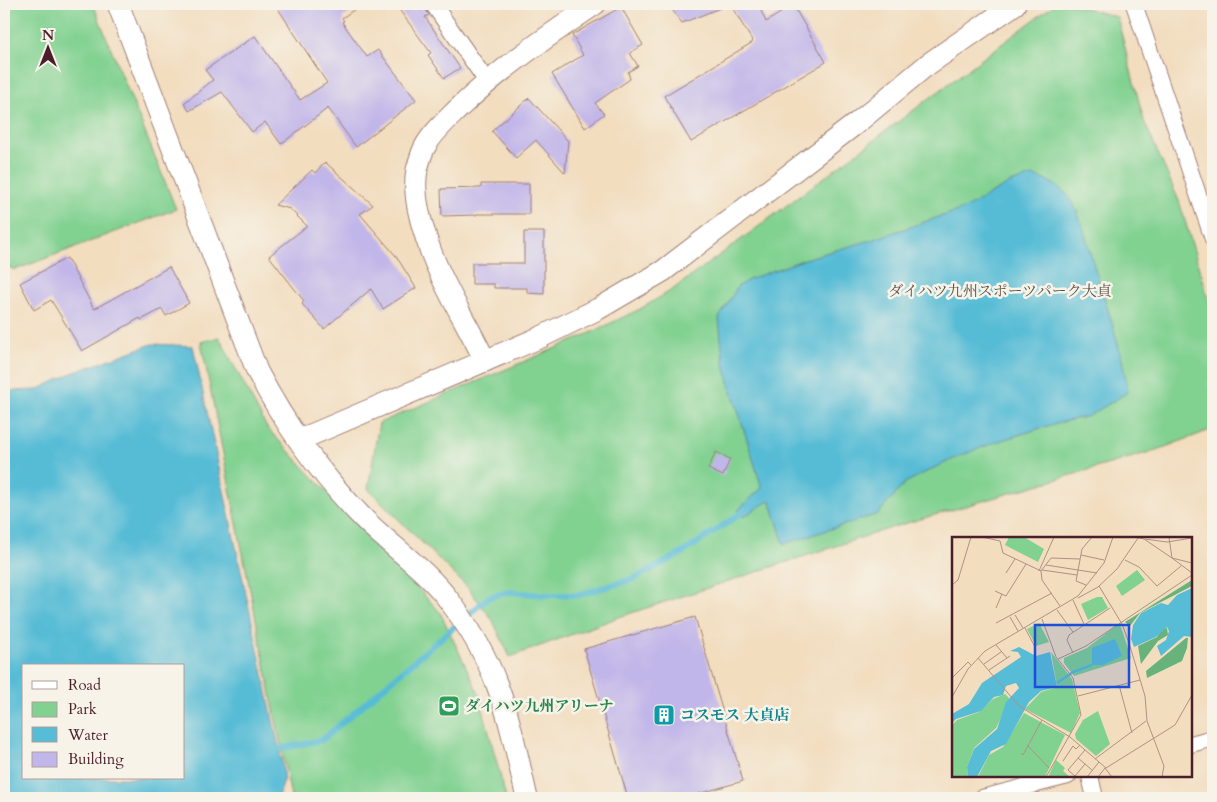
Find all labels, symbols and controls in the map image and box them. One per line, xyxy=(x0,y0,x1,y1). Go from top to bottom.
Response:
north arrow xyxy=(22,22,72,72)
text: N xyxy=(42,26,54,45)
park label: ダイハツ九州スポーツパーク大貞 xyxy=(888,281,1112,301)
inset map xyxy=(952,537,1192,777)
legend xyxy=(22,664,185,780)
text: Road xyxy=(68,675,101,695)
sports icon: ダイハツ九州アリーナ xyxy=(437,694,461,718)
place label: ダイハツ九州アリーナ xyxy=(465,696,614,716)
text: Park xyxy=(68,699,97,719)
building icon: コスモス 大貞店 xyxy=(652,703,676,727)
place label: コスモス 大貞店 xyxy=(680,705,789,725)
text: Water xyxy=(67,725,109,745)
text: Building xyxy=(68,749,124,769)

